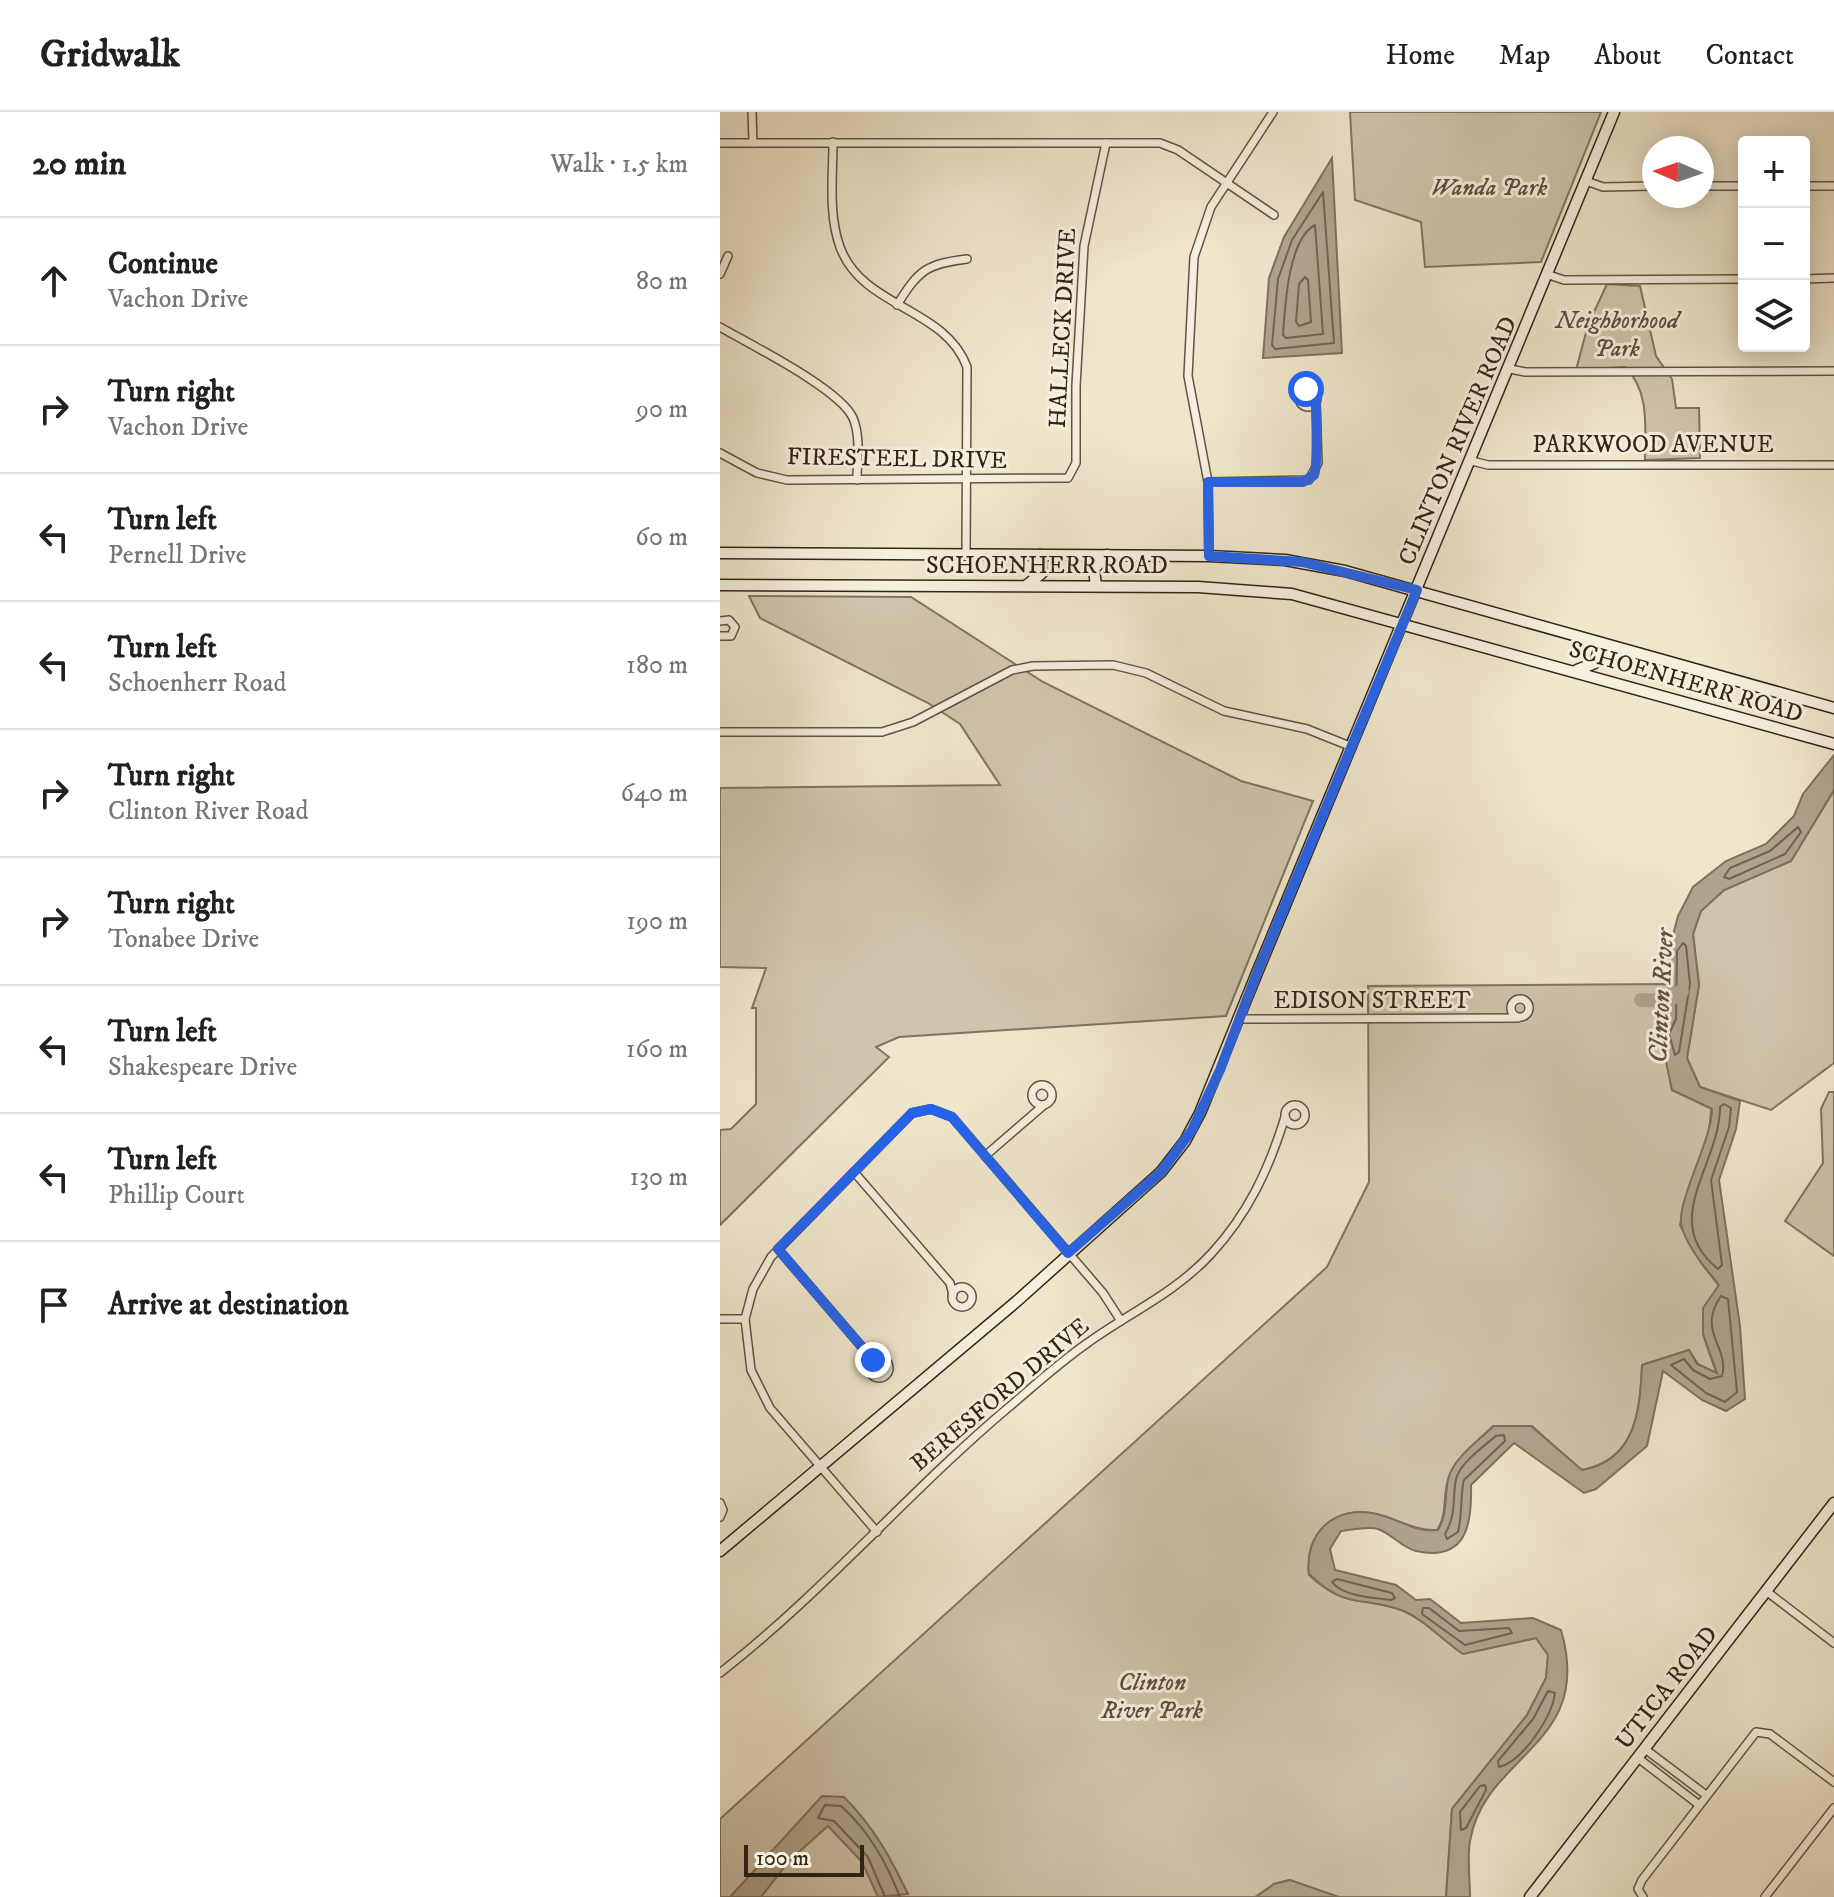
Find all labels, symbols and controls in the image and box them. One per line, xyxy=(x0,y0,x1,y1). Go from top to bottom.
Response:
text: Gridwalk xyxy=(40,31,180,79)
text: Home xyxy=(1386,38,1455,73)
text: Map xyxy=(1499,38,1550,73)
text: About xyxy=(1594,38,1661,73)
text: Contact xyxy=(1705,38,1794,73)
north arrow xyxy=(1642,136,1714,208)
map controls xyxy=(1738,136,1810,352)
button: + xyxy=(1738,136,1810,208)
text: 20 min xyxy=(32,143,126,185)
text: Walk · 1.5 km xyxy=(550,148,688,181)
park label: Wanda Park xyxy=(1431,173,1547,203)
button: − xyxy=(1738,208,1810,280)
street label: HALLECK DRIVE xyxy=(1043,227,1083,429)
text: Continue xyxy=(108,246,218,283)
icon: ahead xyxy=(32,259,76,303)
text: 80 m xyxy=(636,265,688,298)
button: layers xyxy=(1738,280,1810,352)
text: Vachon Drive xyxy=(108,283,248,316)
park label: Neighborhood Park xyxy=(1553,306,1682,364)
street label: CLINTON RIVER ROAD xyxy=(1392,312,1524,570)
route start xyxy=(1288,371,1324,407)
text: Turn right xyxy=(108,374,235,411)
icon: right xyxy=(32,387,76,431)
text: 90 m xyxy=(636,393,688,426)
text: Vachon Drive xyxy=(108,411,248,444)
street label: PARKWOOD AVENUE xyxy=(1532,430,1774,460)
street label: FIRESTEEL DRIVE xyxy=(787,442,1007,476)
text: Turn left xyxy=(108,502,217,539)
icon: left xyxy=(32,515,76,559)
text: 60 m xyxy=(635,521,688,554)
text: Pernell Drive xyxy=(108,539,247,572)
street label: SCHOENHERR ROAD xyxy=(926,551,1168,581)
text: Turn left xyxy=(108,630,217,667)
street label: SCHOENHERR ROAD xyxy=(1566,634,1806,730)
icon: left xyxy=(32,643,76,687)
text: 180 m xyxy=(626,649,688,682)
text: Schoenherr Road xyxy=(108,667,286,700)
text: Turn right xyxy=(108,758,235,795)
icon: right xyxy=(32,771,76,815)
text: 640 m xyxy=(620,777,688,810)
text: Clinton River Road xyxy=(108,795,309,828)
text: Turn right xyxy=(108,886,235,923)
icon: right xyxy=(32,899,76,943)
text: 190 m xyxy=(626,905,688,938)
text: Tonabee Drive xyxy=(108,923,259,956)
water label: Clinton River xyxy=(1642,926,1682,1064)
street label: EDISON STREET xyxy=(1273,986,1471,1016)
text: Turn left xyxy=(108,1014,217,1051)
icon: left xyxy=(32,1027,76,1071)
text: 160 m xyxy=(626,1033,688,1066)
text: Shakespeare Drive xyxy=(108,1051,297,1084)
text: Turn left xyxy=(108,1142,217,1179)
icon: left xyxy=(32,1155,76,1199)
text: 130 m xyxy=(630,1161,688,1194)
text: Phillip Court xyxy=(108,1179,245,1212)
icon: arrive xyxy=(32,1283,76,1327)
text: Arrive at destination xyxy=(108,1287,349,1324)
street label: BERESFORD DRIVE xyxy=(905,1312,1095,1478)
route end xyxy=(855,1342,891,1378)
street label: UTICA ROAD xyxy=(1609,1620,1725,1756)
park label: Clinton River Park xyxy=(1100,1668,1203,1726)
scale bar xyxy=(744,1841,864,1877)
text: 100 m xyxy=(756,1845,809,1872)

